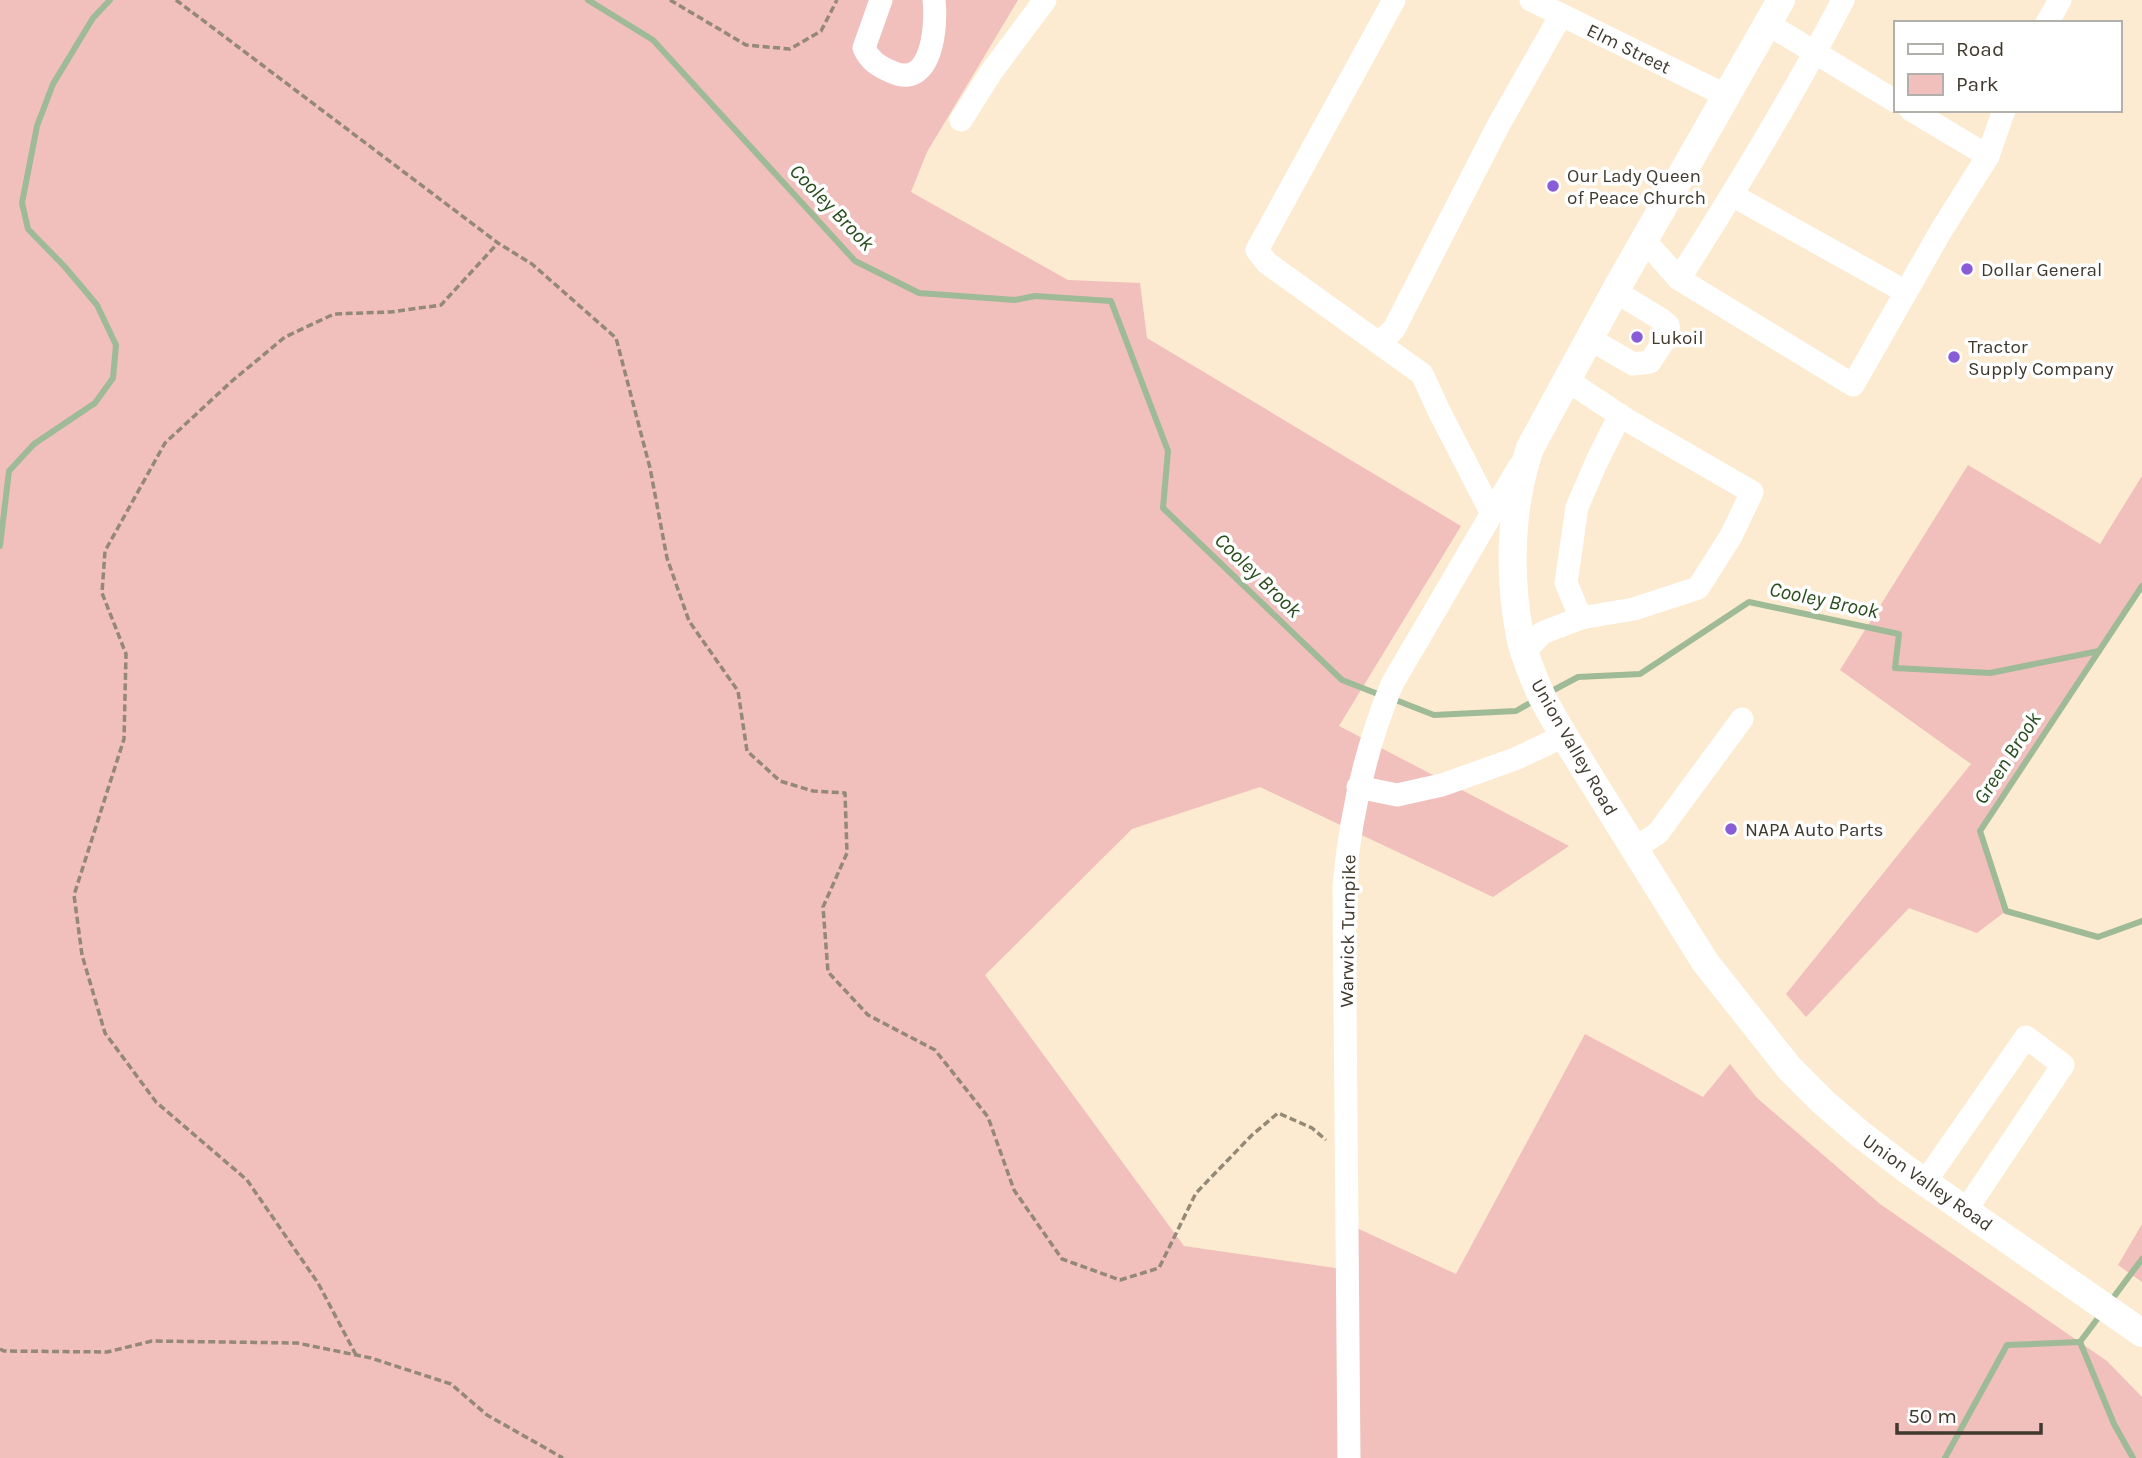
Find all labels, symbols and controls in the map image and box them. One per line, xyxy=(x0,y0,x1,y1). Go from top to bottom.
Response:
street label: Elm Street xyxy=(1583,19,1674,79)
legend xyxy=(1894,21,2121,112)
text: Road xyxy=(1956,37,2004,61)
text: Park xyxy=(1956,72,1999,96)
water label: Cooley Brook xyxy=(785,159,879,256)
place label: Our Lady Queen of Peace Church xyxy=(1567,165,1706,209)
marker: Our Lady Queen of Peace Church xyxy=(1545,178,1561,194)
place label: Dollar General xyxy=(1981,259,2102,281)
marker: Dollar General xyxy=(1959,261,1975,277)
place label: Lukoil xyxy=(1651,327,1703,349)
marker: Lukoil xyxy=(1629,329,1645,345)
place label: Tractor Supply Company xyxy=(1968,336,2114,380)
marker: Tractor Supply Company xyxy=(1946,349,1962,365)
water label: Cooley Brook xyxy=(1210,528,1307,622)
water label: Cooley Brook xyxy=(1767,577,1881,623)
street label: Union Valley Road xyxy=(1526,675,1622,820)
water label: Green Brook xyxy=(1968,707,2046,809)
place label: NAPA Auto Parts xyxy=(1745,819,1884,841)
marker: NAPA Auto Parts xyxy=(1723,821,1739,837)
street label: Warwick Turnpike xyxy=(1336,854,1360,1008)
street label: Union Valley Road xyxy=(1858,1130,1997,1236)
scale bar xyxy=(1897,1392,2040,1436)
text: 50 m xyxy=(1908,1404,1957,1428)

